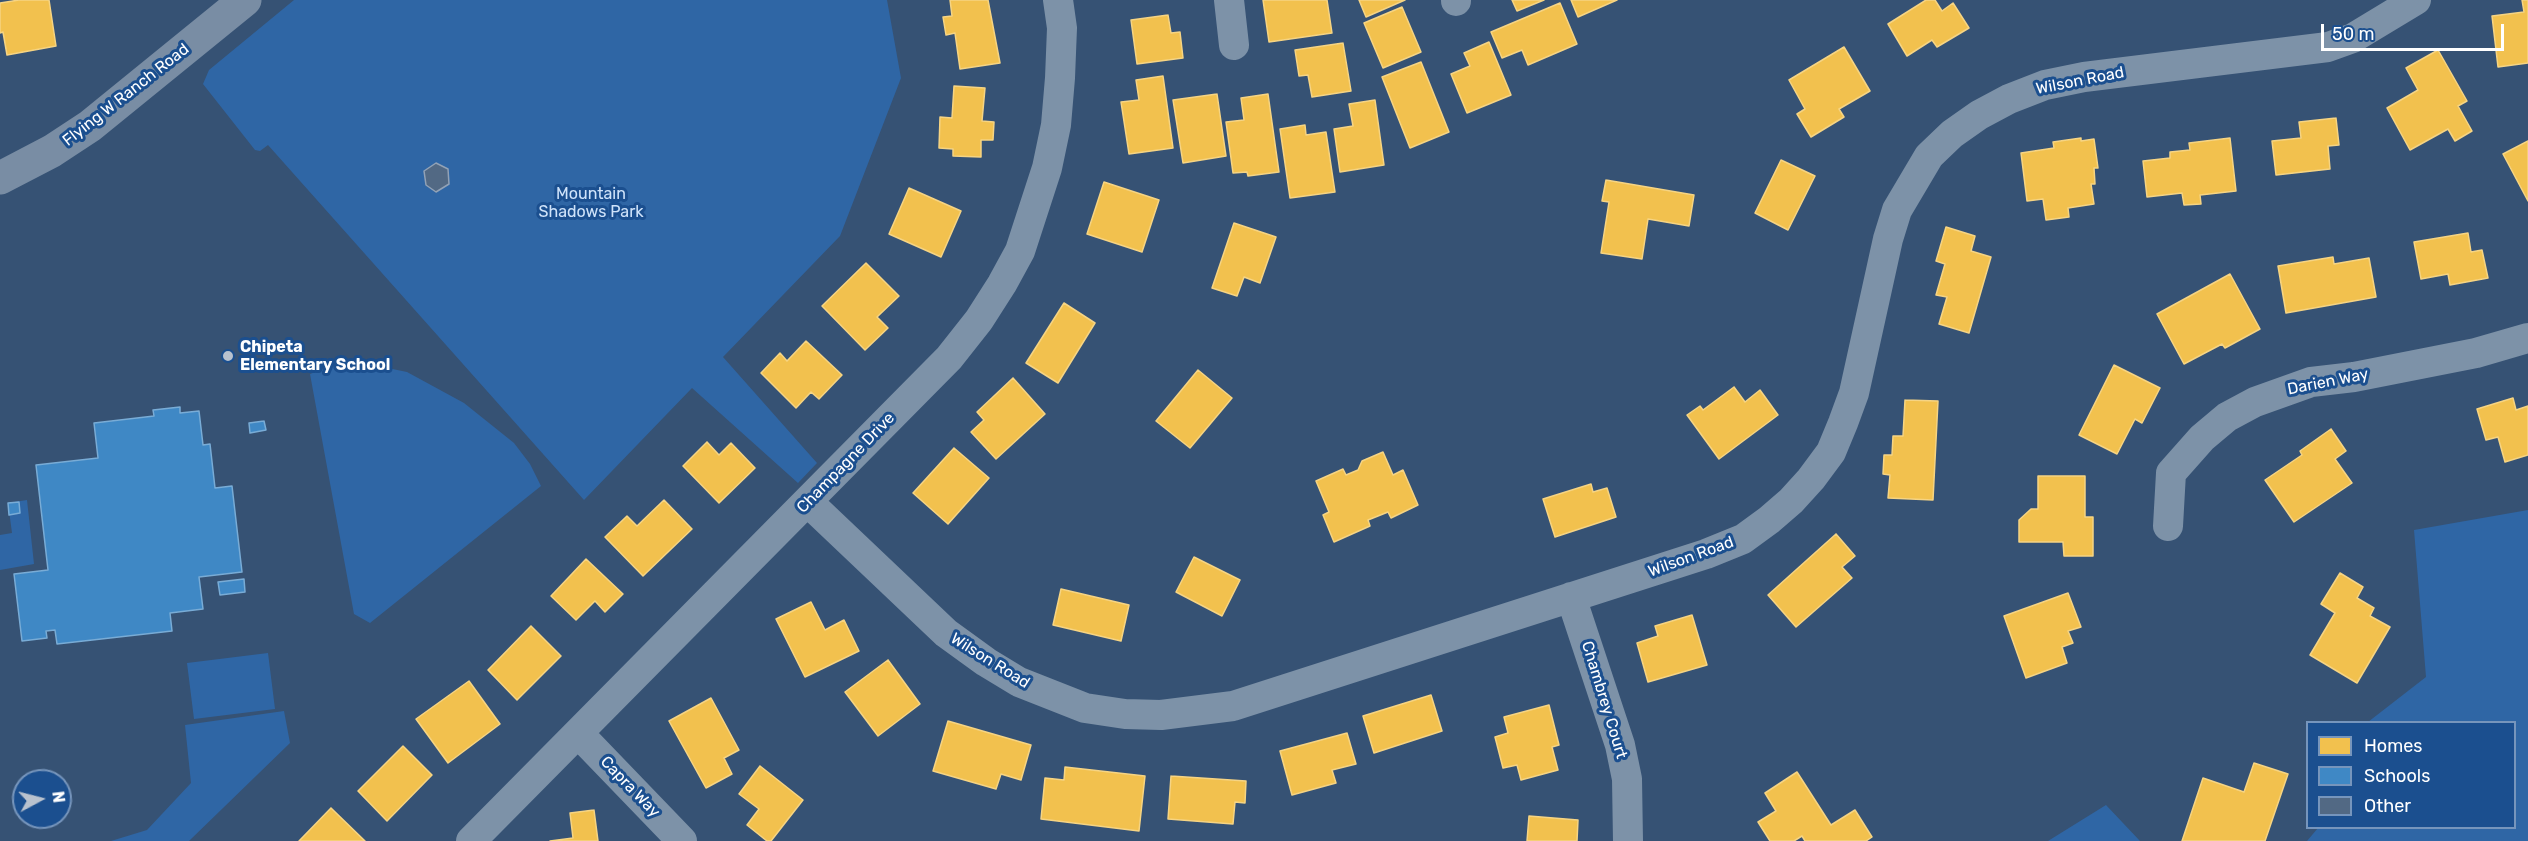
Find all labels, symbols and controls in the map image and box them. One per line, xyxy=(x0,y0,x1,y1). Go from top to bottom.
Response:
scale bar xyxy=(2324,12,2507,50)
text: 50 m xyxy=(2332,23,2375,45)
street label: Flying W Ranch Road xyxy=(59,40,193,150)
street label: Wilson Road xyxy=(2034,63,2126,99)
park label: Mountain Shadows Park xyxy=(538,184,644,222)
place label: Chipeta Elementary School xyxy=(240,337,390,375)
marker: Chipeta Elementary School xyxy=(221,349,235,363)
street label: Darien Way xyxy=(2286,365,2370,399)
street label: Champagne Drive xyxy=(793,409,899,517)
street label: Wilson Road xyxy=(1646,533,1736,581)
street label: Wilson Road xyxy=(947,629,1033,693)
street label: Chambrey Court xyxy=(1577,639,1631,761)
legend xyxy=(2306,721,2516,829)
text: Homes xyxy=(2364,735,2422,757)
street label: Capra Way xyxy=(596,752,664,822)
text: Schools xyxy=(2364,765,2430,787)
north arrow xyxy=(12,769,72,829)
text: N xyxy=(48,790,69,804)
text: Other xyxy=(2364,795,2411,817)

